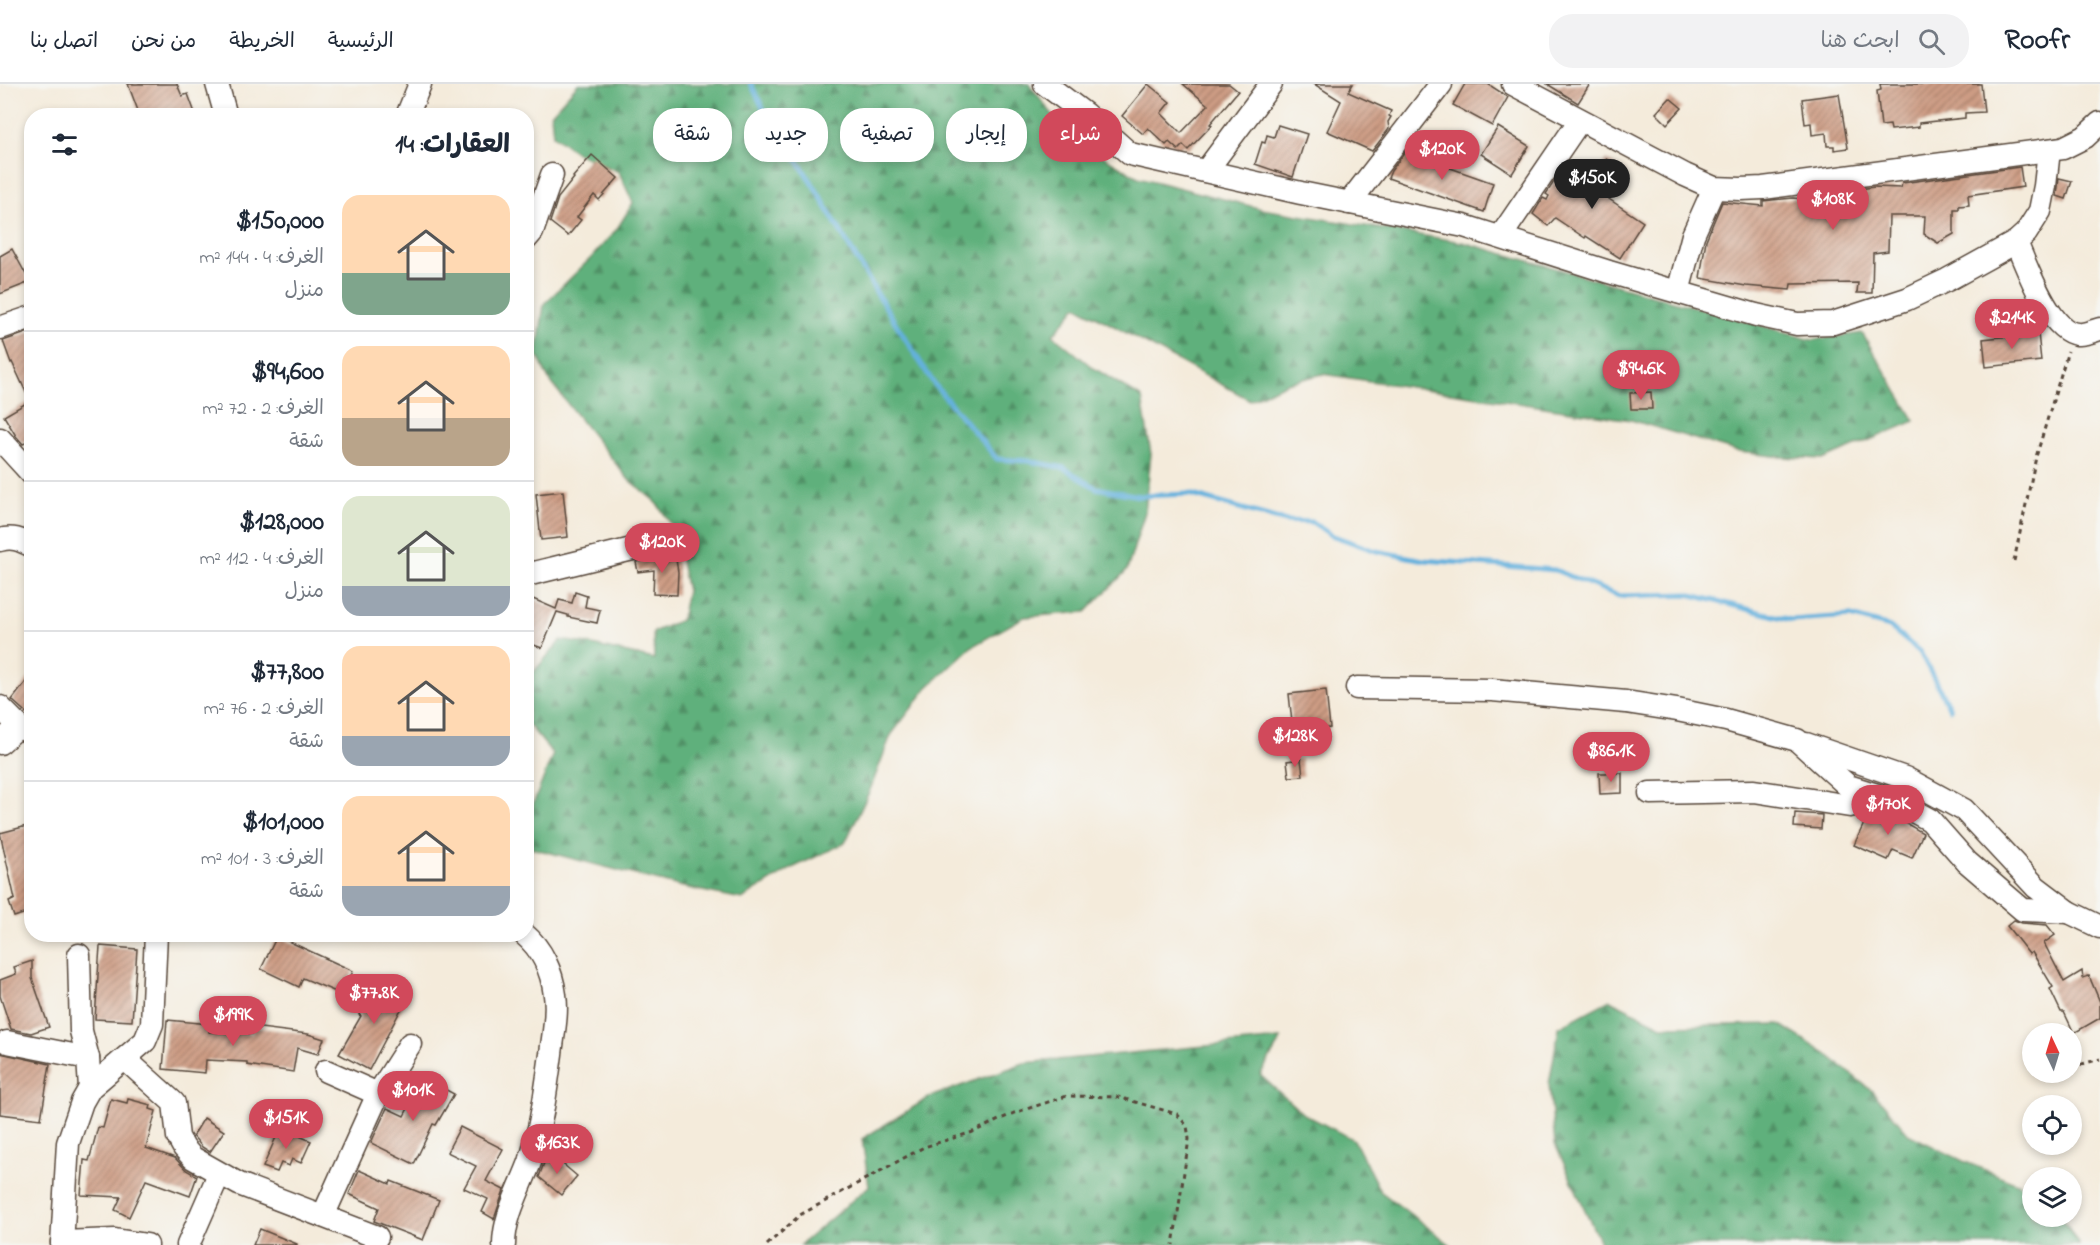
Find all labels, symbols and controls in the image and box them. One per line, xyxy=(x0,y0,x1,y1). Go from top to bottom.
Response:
search box xyxy=(1549,14,1969,68)
text: Roofr xyxy=(2005,21,2070,62)
icon: search xyxy=(1915,25,1948,58)
text: ابحث هنا xyxy=(1821,26,1900,58)
text: اتصل بنا xyxy=(30,27,98,57)
text: من نحن xyxy=(131,27,196,57)
text: الخريطة xyxy=(229,27,295,57)
text: الرئيسية xyxy=(328,27,394,57)
chip: شقة xyxy=(653,108,732,162)
chip: جديد xyxy=(744,108,828,162)
chip: تصفية xyxy=(840,108,934,162)
chip: إيجار xyxy=(946,108,1027,162)
chip: شراء xyxy=(1039,108,1122,162)
text: العقارات: 14 xyxy=(395,127,510,165)
icon: filters xyxy=(48,128,81,161)
pin: $120K xyxy=(1400,130,1484,181)
text: $120K xyxy=(1419,135,1465,164)
pin: $150K xyxy=(1550,159,1634,210)
text: $150K xyxy=(1568,164,1616,193)
pin: $108K xyxy=(1791,180,1875,231)
text: $108K xyxy=(1811,185,1855,214)
text: $150,000 xyxy=(236,203,324,241)
icon: home xyxy=(390,219,462,291)
text: الغرف: 4 · 144 m² xyxy=(199,244,324,273)
text: منزل xyxy=(285,277,324,306)
pin: $214K xyxy=(1970,299,2054,350)
text: $214K xyxy=(1989,304,2035,333)
pin: $94.6K xyxy=(1592,350,1690,401)
text: $94,600 xyxy=(251,354,324,392)
text: $94.6K xyxy=(1617,355,1665,384)
icon: home xyxy=(390,370,462,442)
text: الغرف: 2 · 72 m² xyxy=(202,395,324,424)
text: شقة xyxy=(289,428,324,457)
text: $128,000 xyxy=(239,504,324,542)
icon: home xyxy=(390,520,462,592)
pin: $120K xyxy=(620,523,704,574)
text: $120K xyxy=(639,528,685,557)
text: الغرف: 4 · 112 m² xyxy=(200,545,324,574)
text: منزل xyxy=(285,578,324,607)
text: $77,800 xyxy=(250,654,324,692)
icon: home xyxy=(390,670,462,742)
text: الغرف: 2 · 76 m² xyxy=(203,695,324,724)
pin: $128K xyxy=(1253,717,1337,768)
text: $128K xyxy=(1272,722,1318,751)
text: شقة xyxy=(289,728,324,757)
pin: $86.1K xyxy=(1562,732,1660,783)
text: $86.1K xyxy=(1587,737,1635,766)
pin: $170K xyxy=(1846,785,1930,836)
text: $170K xyxy=(1865,790,1911,819)
text: $101,000 xyxy=(242,804,324,842)
icon: home xyxy=(390,820,462,892)
text: الغرف: 3 · 101 m² xyxy=(201,845,324,874)
text: شقة xyxy=(289,878,324,907)
pin: $77.8K xyxy=(325,974,423,1025)
text: $77.8K xyxy=(349,979,399,1008)
pin: $199K xyxy=(191,996,275,1047)
text: $199K xyxy=(213,1001,253,1030)
north arrow xyxy=(2022,1023,2082,1083)
map controls xyxy=(2022,1023,2082,1227)
pin: $101K xyxy=(371,1071,455,1122)
text: $101K xyxy=(391,1076,435,1105)
button: locate xyxy=(2022,1095,2082,1155)
pin: $151K xyxy=(244,1099,328,1150)
text: $151K xyxy=(263,1104,309,1133)
pin: $163K xyxy=(515,1124,599,1175)
text: $163K xyxy=(534,1129,580,1158)
button: layers xyxy=(2022,1167,2082,1227)

